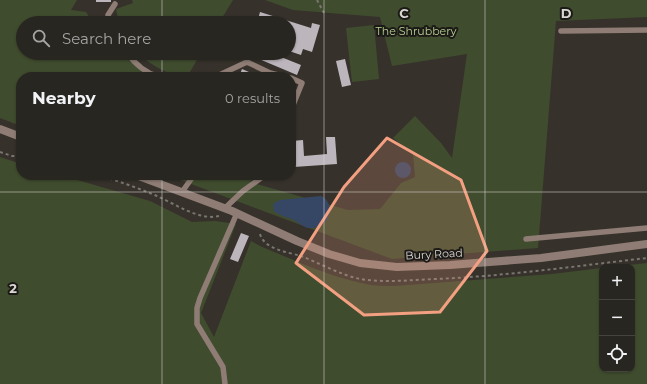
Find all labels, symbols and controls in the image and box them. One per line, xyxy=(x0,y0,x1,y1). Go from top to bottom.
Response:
text: C xyxy=(399,5,409,21)
text: D xyxy=(561,5,572,21)
search box xyxy=(16,16,296,60)
park label: The Shrubbery xyxy=(375,24,457,38)
icon: search xyxy=(30,27,52,49)
text: Search here xyxy=(62,29,151,48)
text: Nearby xyxy=(32,88,96,108)
text: 0 results xyxy=(225,90,280,106)
street label: Bury Road xyxy=(405,246,463,262)
map controls xyxy=(599,264,635,372)
button: + xyxy=(599,264,635,300)
text: 2 xyxy=(9,280,17,296)
button: − xyxy=(599,300,635,336)
button: locate xyxy=(599,336,635,372)

